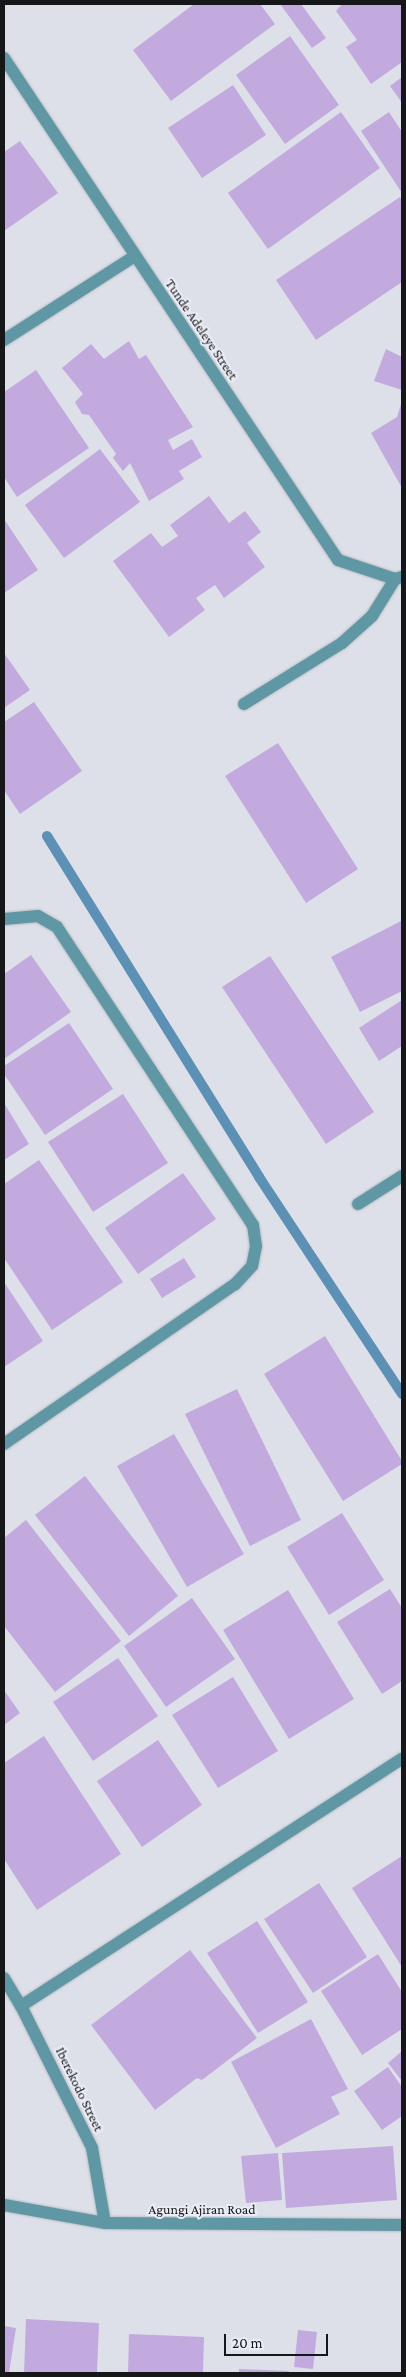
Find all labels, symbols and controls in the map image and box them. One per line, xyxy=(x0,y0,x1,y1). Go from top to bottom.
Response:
street label: Tunde Adeleye Street xyxy=(162,275,242,383)
street label: Iberekodo Street xyxy=(52,2044,108,2134)
street label: Agungi Ajiran Road xyxy=(148,2201,256,2217)
scale bar xyxy=(226,2324,330,2356)
text: 20 m xyxy=(232,2335,263,2351)

